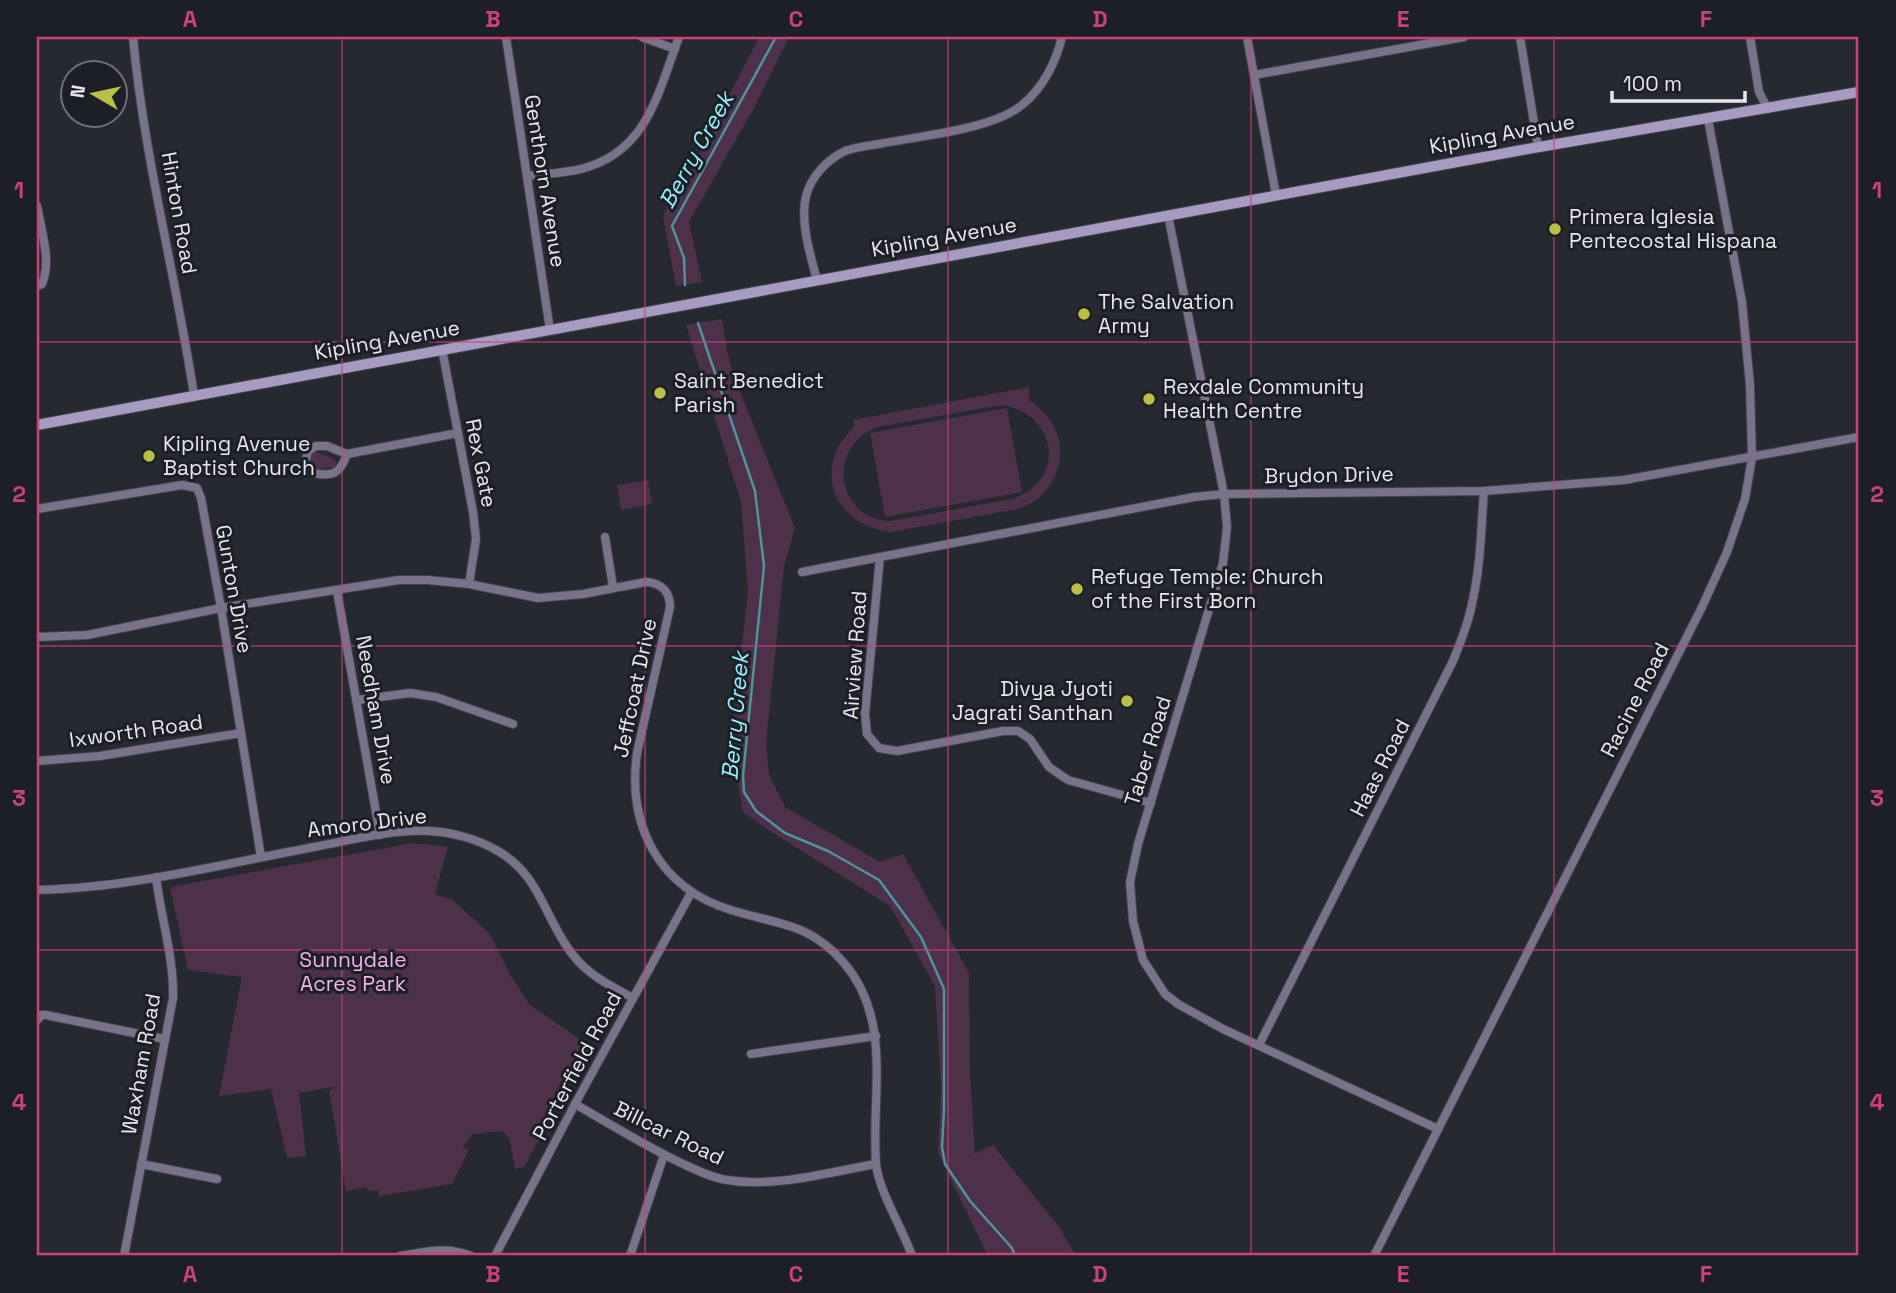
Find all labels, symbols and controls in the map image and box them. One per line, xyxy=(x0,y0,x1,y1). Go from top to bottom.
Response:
text: A xyxy=(183,4,198,34)
text: B xyxy=(485,4,501,34)
text: C xyxy=(789,4,803,34)
text: D xyxy=(1092,4,1108,34)
text: E xyxy=(1397,4,1409,34)
text: F xyxy=(1700,4,1712,34)
north arrow xyxy=(60,60,130,130)
scale bar xyxy=(1612,60,1745,104)
text: 100 m xyxy=(1623,70,1682,97)
text: N xyxy=(64,83,91,100)
water label: Berry Creek xyxy=(652,84,742,214)
street label: Genthorn Avenue xyxy=(519,93,572,269)
street label: Kipling Avenue xyxy=(1427,107,1577,160)
street label: Hinton Road xyxy=(155,150,204,276)
text: 1 xyxy=(14,175,24,205)
text: 1 xyxy=(1872,175,1882,205)
place label: Primera Iglesia Pentecostal Hispana xyxy=(1569,203,1777,254)
street label: Kipling Avenue xyxy=(869,210,1019,263)
marker: Primera Iglesia Pentecostal Hispana xyxy=(1547,221,1563,237)
place label: The Salvation Army xyxy=(1098,288,1234,339)
marker: The Salvation Army xyxy=(1076,306,1092,322)
street label: Kipling Avenue xyxy=(312,313,462,366)
place label: Saint Benedict Parish xyxy=(674,367,824,418)
place label: Rexdale Community Health Centre xyxy=(1163,373,1364,424)
marker: Saint Benedict Parish xyxy=(652,385,668,401)
marker: Rexdale Community Health Centre xyxy=(1141,391,1157,407)
street label: Rex Gate xyxy=(460,416,503,510)
place label: Kipling Avenue Baptist Church xyxy=(163,430,315,481)
marker: Kipling Avenue Baptist Church xyxy=(141,448,157,464)
street label: Brydon Drive xyxy=(1264,460,1394,489)
text: 2 xyxy=(12,479,26,509)
text: 2 xyxy=(1870,479,1884,509)
street label: Gunton Drive xyxy=(210,522,259,655)
place label: Refuge Temple: Church of the First Born xyxy=(1091,563,1324,614)
marker: Refuge Temple: Church of the First Born xyxy=(1069,581,1085,597)
street label: Airview Road xyxy=(837,590,872,720)
street label: Jeffcoat Drive xyxy=(607,616,662,760)
street label: Needham Drive xyxy=(350,633,403,787)
street label: Racine Road xyxy=(1594,638,1675,762)
water label: Berry Creek xyxy=(714,648,756,781)
place label: Divya Jyoti Jagrati Santhan xyxy=(952,675,1113,726)
street label: Taber Road xyxy=(1118,693,1177,809)
marker: Divya Jyoti Jagrati Santhan xyxy=(1119,693,1135,709)
street label: Ixworth Road xyxy=(67,708,204,753)
street label: Haas Road xyxy=(1343,714,1416,821)
text: 3 xyxy=(12,783,26,813)
text: 3 xyxy=(1870,783,1884,813)
street label: Amoro Drive xyxy=(305,802,428,843)
park label: Sunnydale Acres Park xyxy=(299,946,407,997)
street label: Porterfield Road xyxy=(526,987,627,1145)
street label: Waxham Road xyxy=(115,991,166,1136)
text: 4 xyxy=(12,1087,27,1117)
text: 4 xyxy=(1870,1087,1885,1117)
street label: Billcar Road xyxy=(610,1094,729,1171)
text: A xyxy=(183,1259,198,1289)
text: B xyxy=(485,1259,501,1289)
text: C xyxy=(789,1259,803,1289)
text: D xyxy=(1092,1259,1108,1289)
text: E xyxy=(1397,1259,1409,1289)
text: F xyxy=(1700,1259,1712,1289)

